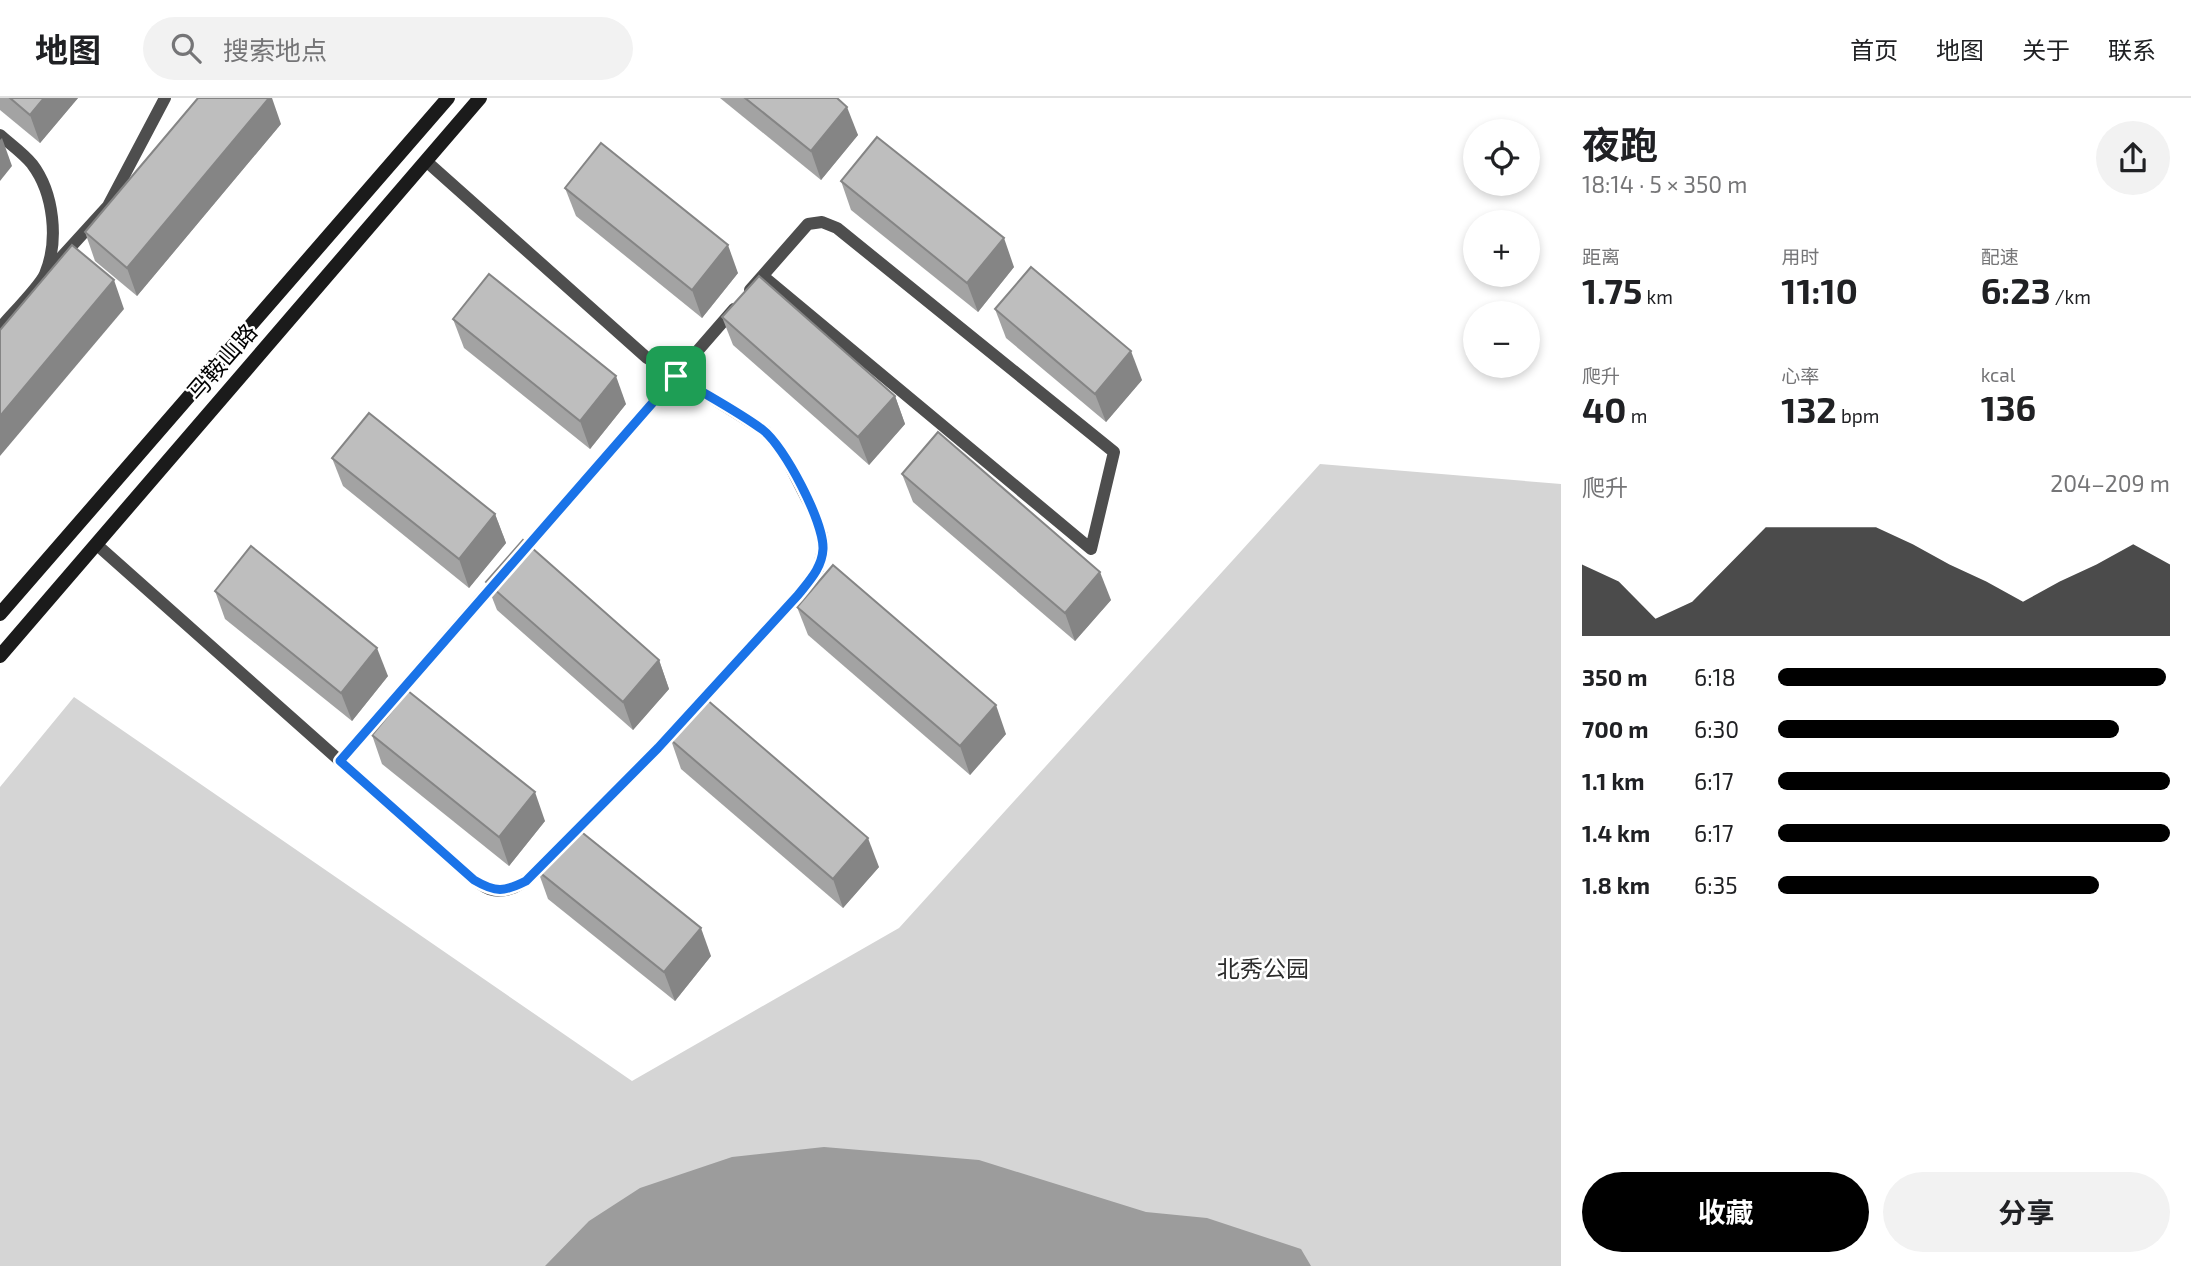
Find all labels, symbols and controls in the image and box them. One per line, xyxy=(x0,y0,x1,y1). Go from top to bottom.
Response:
search box xyxy=(143,17,633,80)
text: 地图 xyxy=(35,29,101,69)
icon: search xyxy=(167,29,205,67)
text: 搜索地点 xyxy=(223,34,327,65)
text: 首页 xyxy=(1850,35,1898,64)
text: 地图 xyxy=(1936,35,1984,64)
text: 关于 xyxy=(2022,35,2070,64)
text: 联系 xyxy=(2108,35,2156,64)
map controls xyxy=(1463,119,1540,378)
button: locate xyxy=(1463,119,1540,196)
text: 夜跑 xyxy=(1582,121,1658,167)
button: share xyxy=(2096,121,2170,195)
text: 18:14 · 5 × 350 m xyxy=(1582,170,1748,198)
button: + xyxy=(1463,210,1540,287)
text: 距离 xyxy=(1582,245,1620,268)
text: 用时 xyxy=(1781,245,1819,268)
text: 配速 xyxy=(1981,245,2019,268)
text: 1.75 xyxy=(1582,269,1642,311)
text: 11:10 xyxy=(1781,269,1858,311)
text: 6:23 xyxy=(1981,269,2050,311)
text: km xyxy=(1642,285,1673,308)
text: /km xyxy=(2050,285,2091,308)
button: − xyxy=(1463,301,1540,378)
street label: 马鞍山路 xyxy=(181,317,262,405)
pin xyxy=(646,346,706,406)
icon: arrive xyxy=(657,357,695,395)
text: kcal xyxy=(1981,363,2015,386)
text: 爬升 xyxy=(1582,364,1620,387)
text: 心率 xyxy=(1781,364,1819,387)
text: 136 xyxy=(1981,386,2036,428)
text: 40 xyxy=(1582,388,1626,430)
text: 132 xyxy=(1781,388,1837,430)
text: m xyxy=(1626,404,1647,427)
text: bpm xyxy=(1837,404,1879,427)
text: 204–209 m xyxy=(2050,469,2170,497)
text: 爬升 xyxy=(1582,473,1628,501)
text: 350 m xyxy=(1582,663,1647,691)
text: 6:18 xyxy=(1694,663,1736,691)
text: 700 m xyxy=(1582,715,1648,743)
text: 6:30 xyxy=(1694,715,1739,743)
text: 1.1 km xyxy=(1582,767,1645,795)
text: 6:17 xyxy=(1694,767,1734,795)
text: 1.4 km xyxy=(1582,819,1650,847)
text: 6:17 xyxy=(1694,819,1734,847)
text: 1.8 km xyxy=(1582,871,1650,899)
text: 6:35 xyxy=(1694,871,1738,899)
park label: 北秀公园 xyxy=(1217,954,1309,982)
button: 收藏 xyxy=(1582,1172,1869,1252)
button: 分享 xyxy=(1883,1172,2170,1252)

